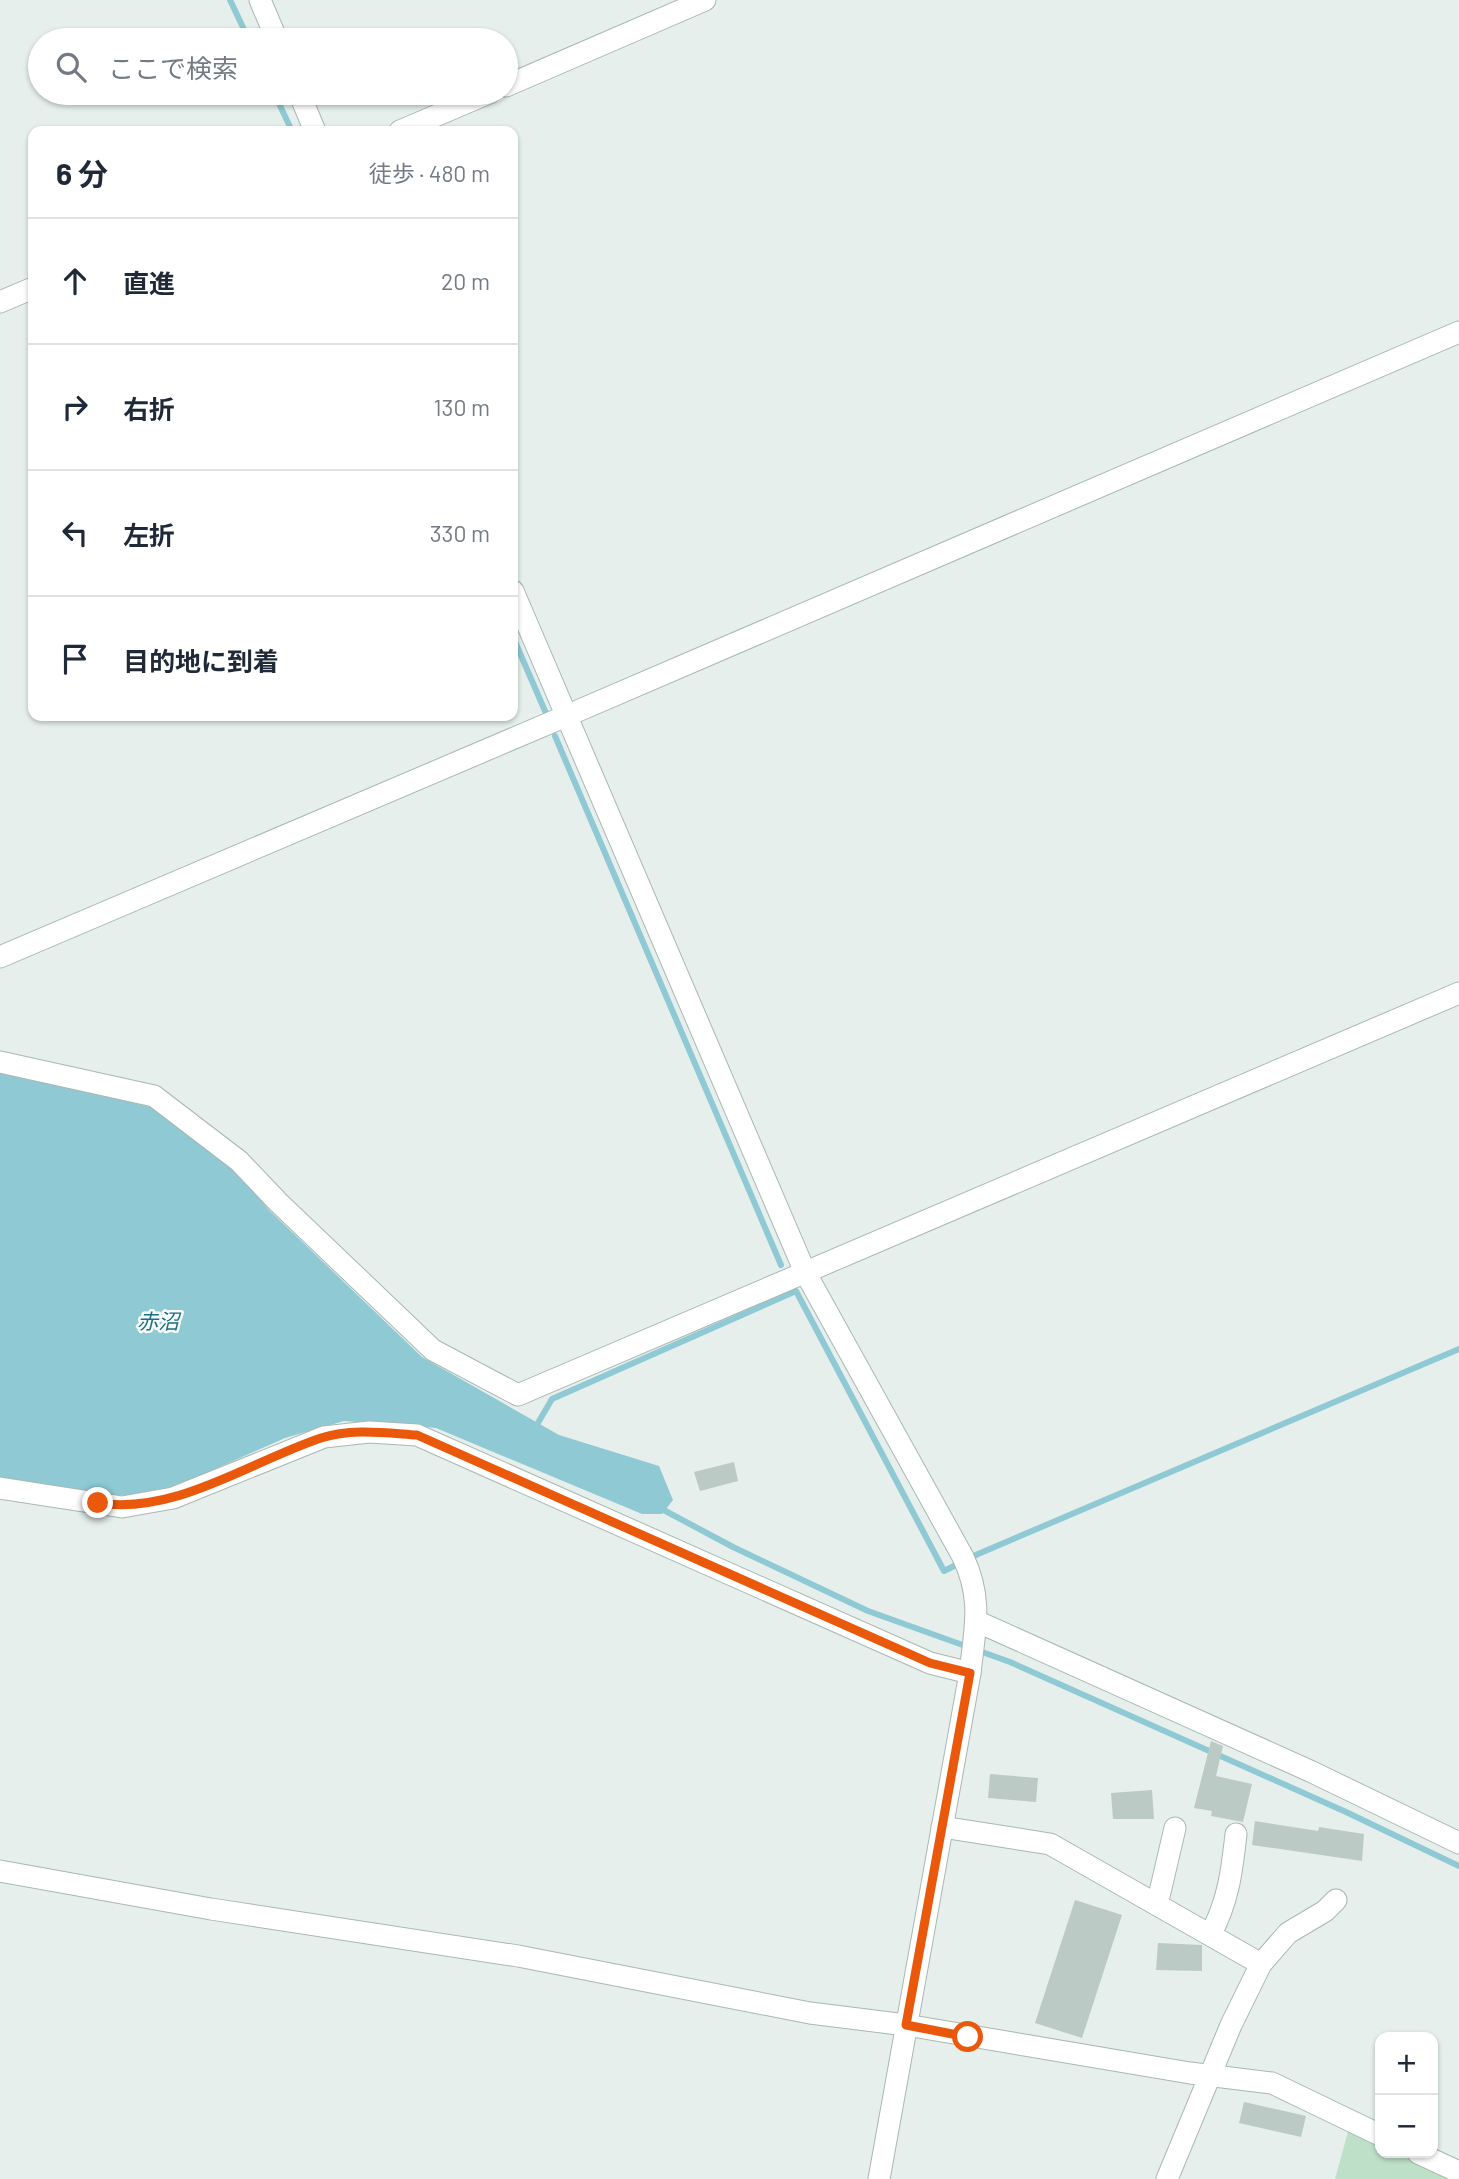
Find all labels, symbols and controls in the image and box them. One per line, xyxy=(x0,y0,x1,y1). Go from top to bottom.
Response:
search box xyxy=(28,28,518,105)
icon: search xyxy=(52,48,90,86)
text: ここで検索 xyxy=(108,52,238,83)
text: 6 分 xyxy=(56,155,108,191)
text: 徒歩 · 480 m xyxy=(369,159,490,187)
icon: ahead xyxy=(56,262,94,300)
text: 直進 xyxy=(123,267,175,298)
text: 20 m xyxy=(441,267,490,295)
icon: right xyxy=(56,388,94,426)
text: 右折 xyxy=(123,393,175,424)
text: 130 m xyxy=(433,393,490,421)
icon: left xyxy=(56,514,94,552)
text: 左折 xyxy=(123,519,175,550)
text: 330 m xyxy=(430,519,490,547)
icon: arrive xyxy=(56,640,94,678)
text: 目的地に到着 xyxy=(123,645,279,676)
water label: 赤沼 xyxy=(137,1308,182,1333)
route end xyxy=(82,1487,113,1518)
route start xyxy=(952,2021,983,2052)
map controls xyxy=(1375,2032,1438,2158)
button: + xyxy=(1375,2032,1438,2095)
button: − xyxy=(1375,2095,1438,2158)

